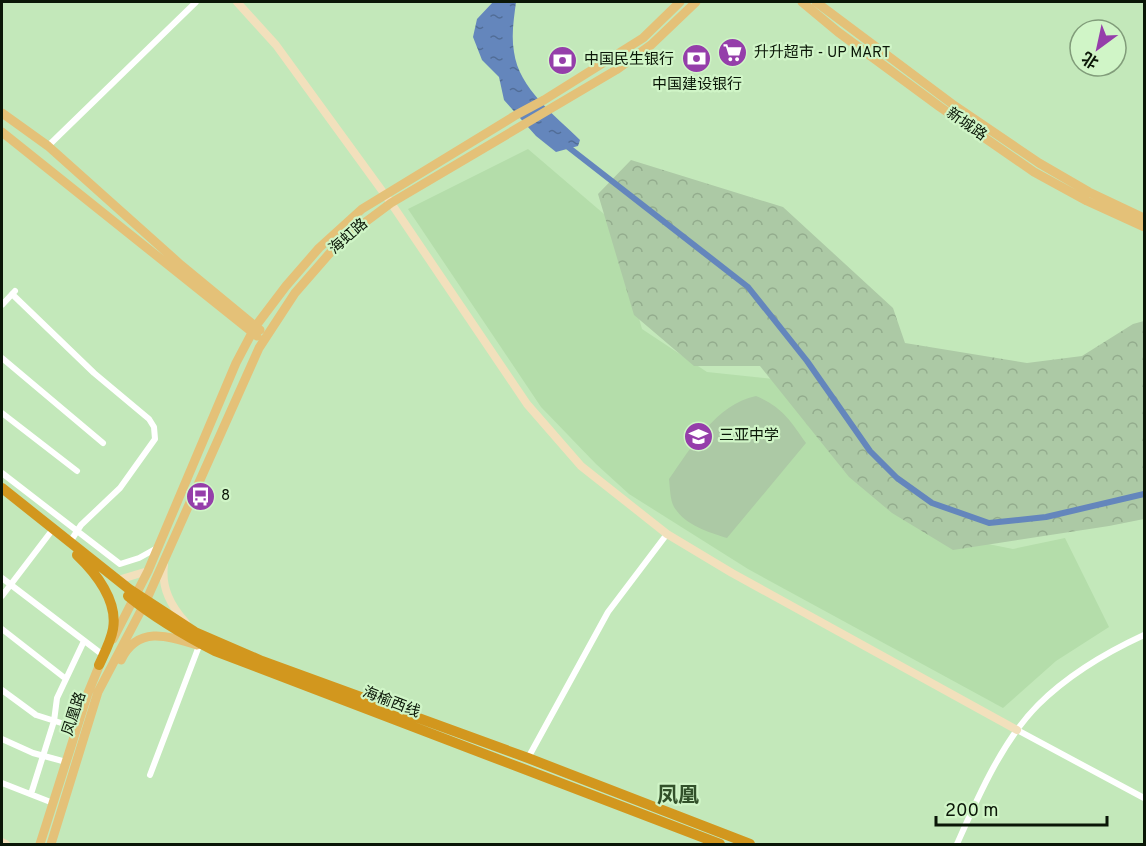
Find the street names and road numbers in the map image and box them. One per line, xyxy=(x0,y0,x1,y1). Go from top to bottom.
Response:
street label: 新城路 xyxy=(942,104,990,146)
street label: 海虹路 xyxy=(326,215,372,259)
street label: 海榆西线 xyxy=(360,682,423,723)
street label: 凤凰路 xyxy=(59,690,91,738)

